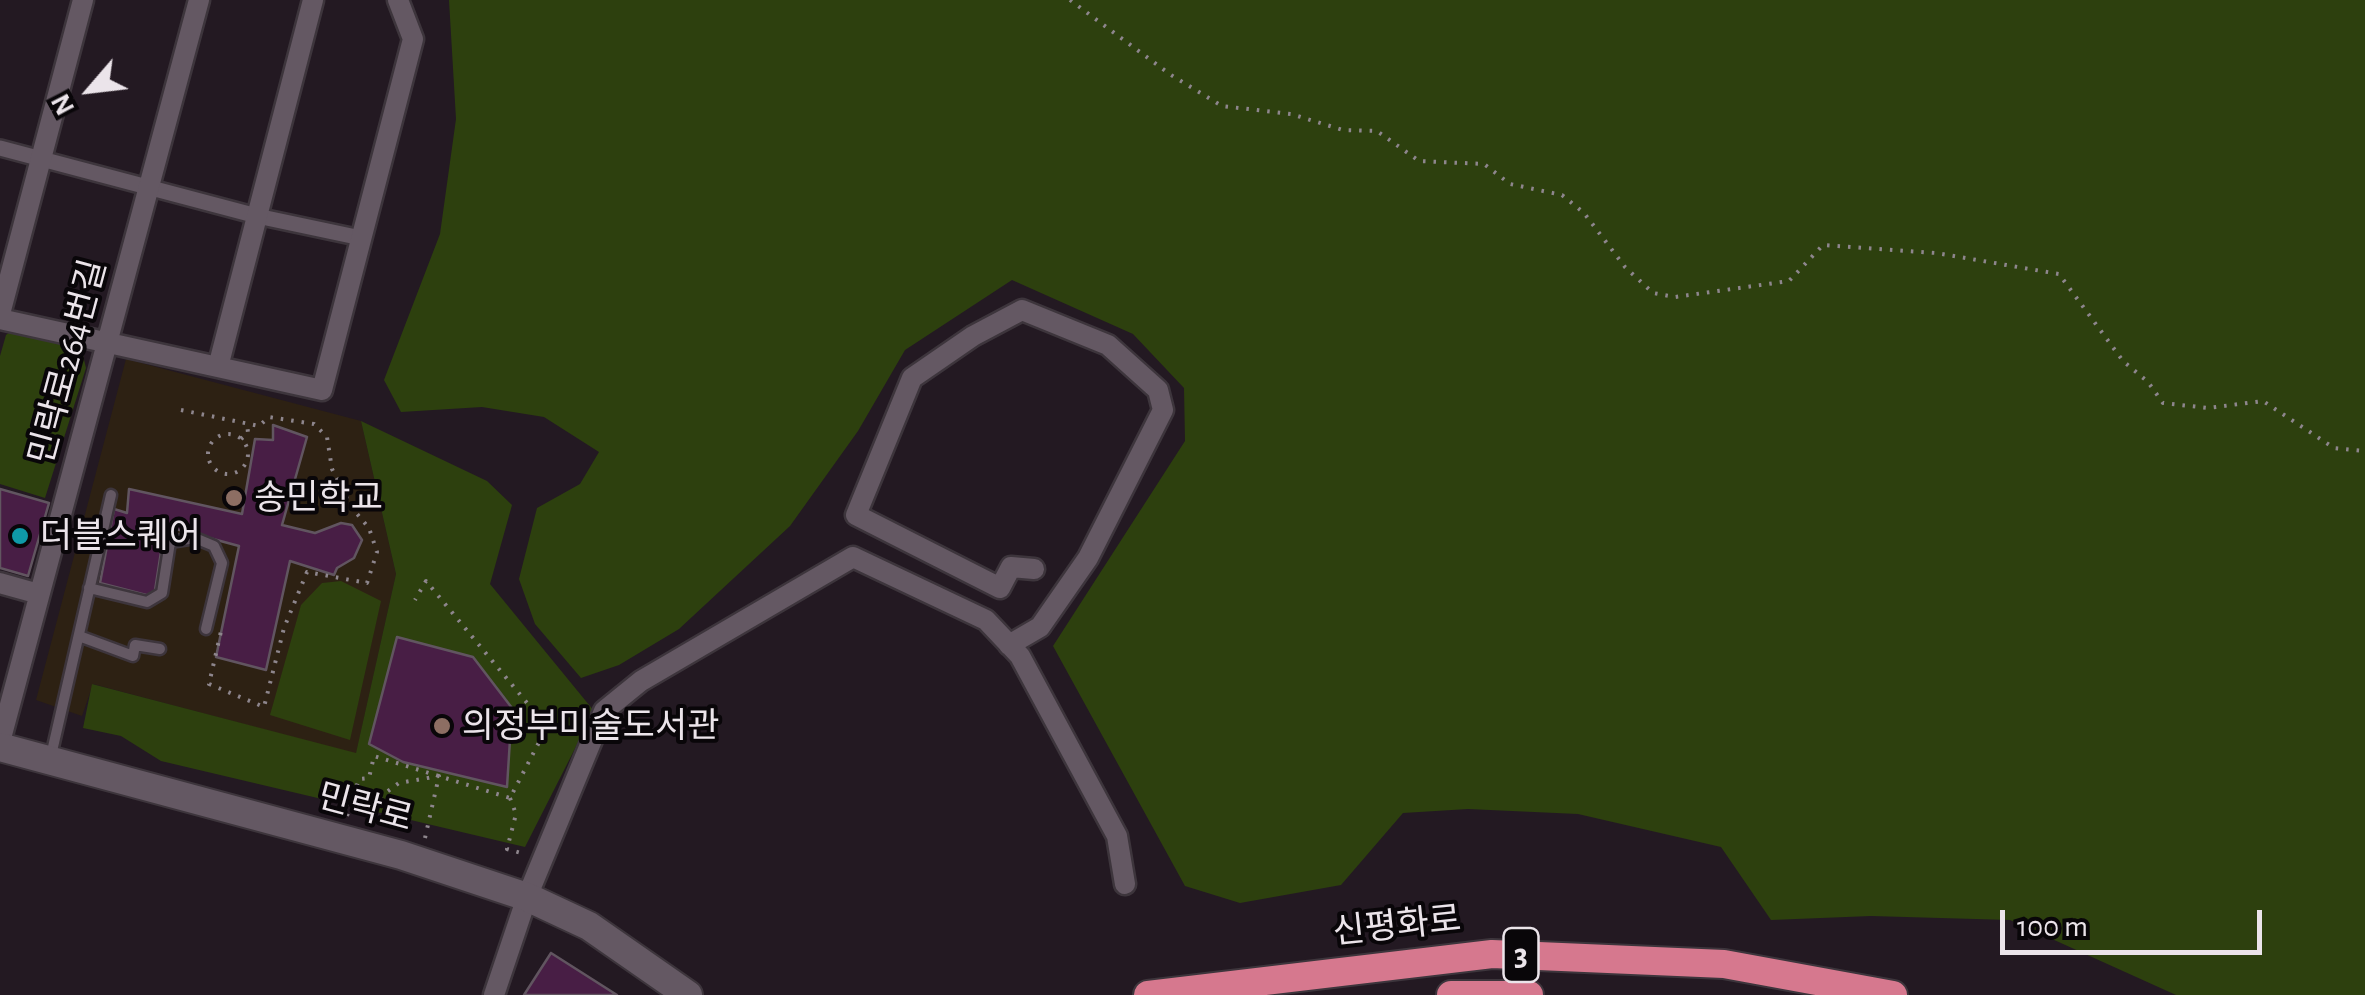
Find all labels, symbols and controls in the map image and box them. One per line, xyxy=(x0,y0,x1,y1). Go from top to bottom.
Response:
north arrow xyxy=(40,40,140,140)
text: N xyxy=(47,89,80,119)
street label: 민락로264번길 xyxy=(21,255,115,469)
place label: 송민학교 xyxy=(254,477,383,519)
marker: 송민학교 xyxy=(223,487,245,509)
place label: 더블스퀘어 xyxy=(40,515,201,557)
marker: 더블스퀘어 xyxy=(9,525,31,547)
place label: 의정부미술도서관 xyxy=(462,705,720,747)
marker: 의정부미술도서관 xyxy=(431,715,453,737)
street label: 민락로 xyxy=(313,775,417,841)
scale bar xyxy=(2005,890,2268,952)
street label: 신평화로 xyxy=(1331,898,1463,954)
text: 100 m xyxy=(2017,912,2088,942)
road number: 3 xyxy=(1504,928,1538,982)

